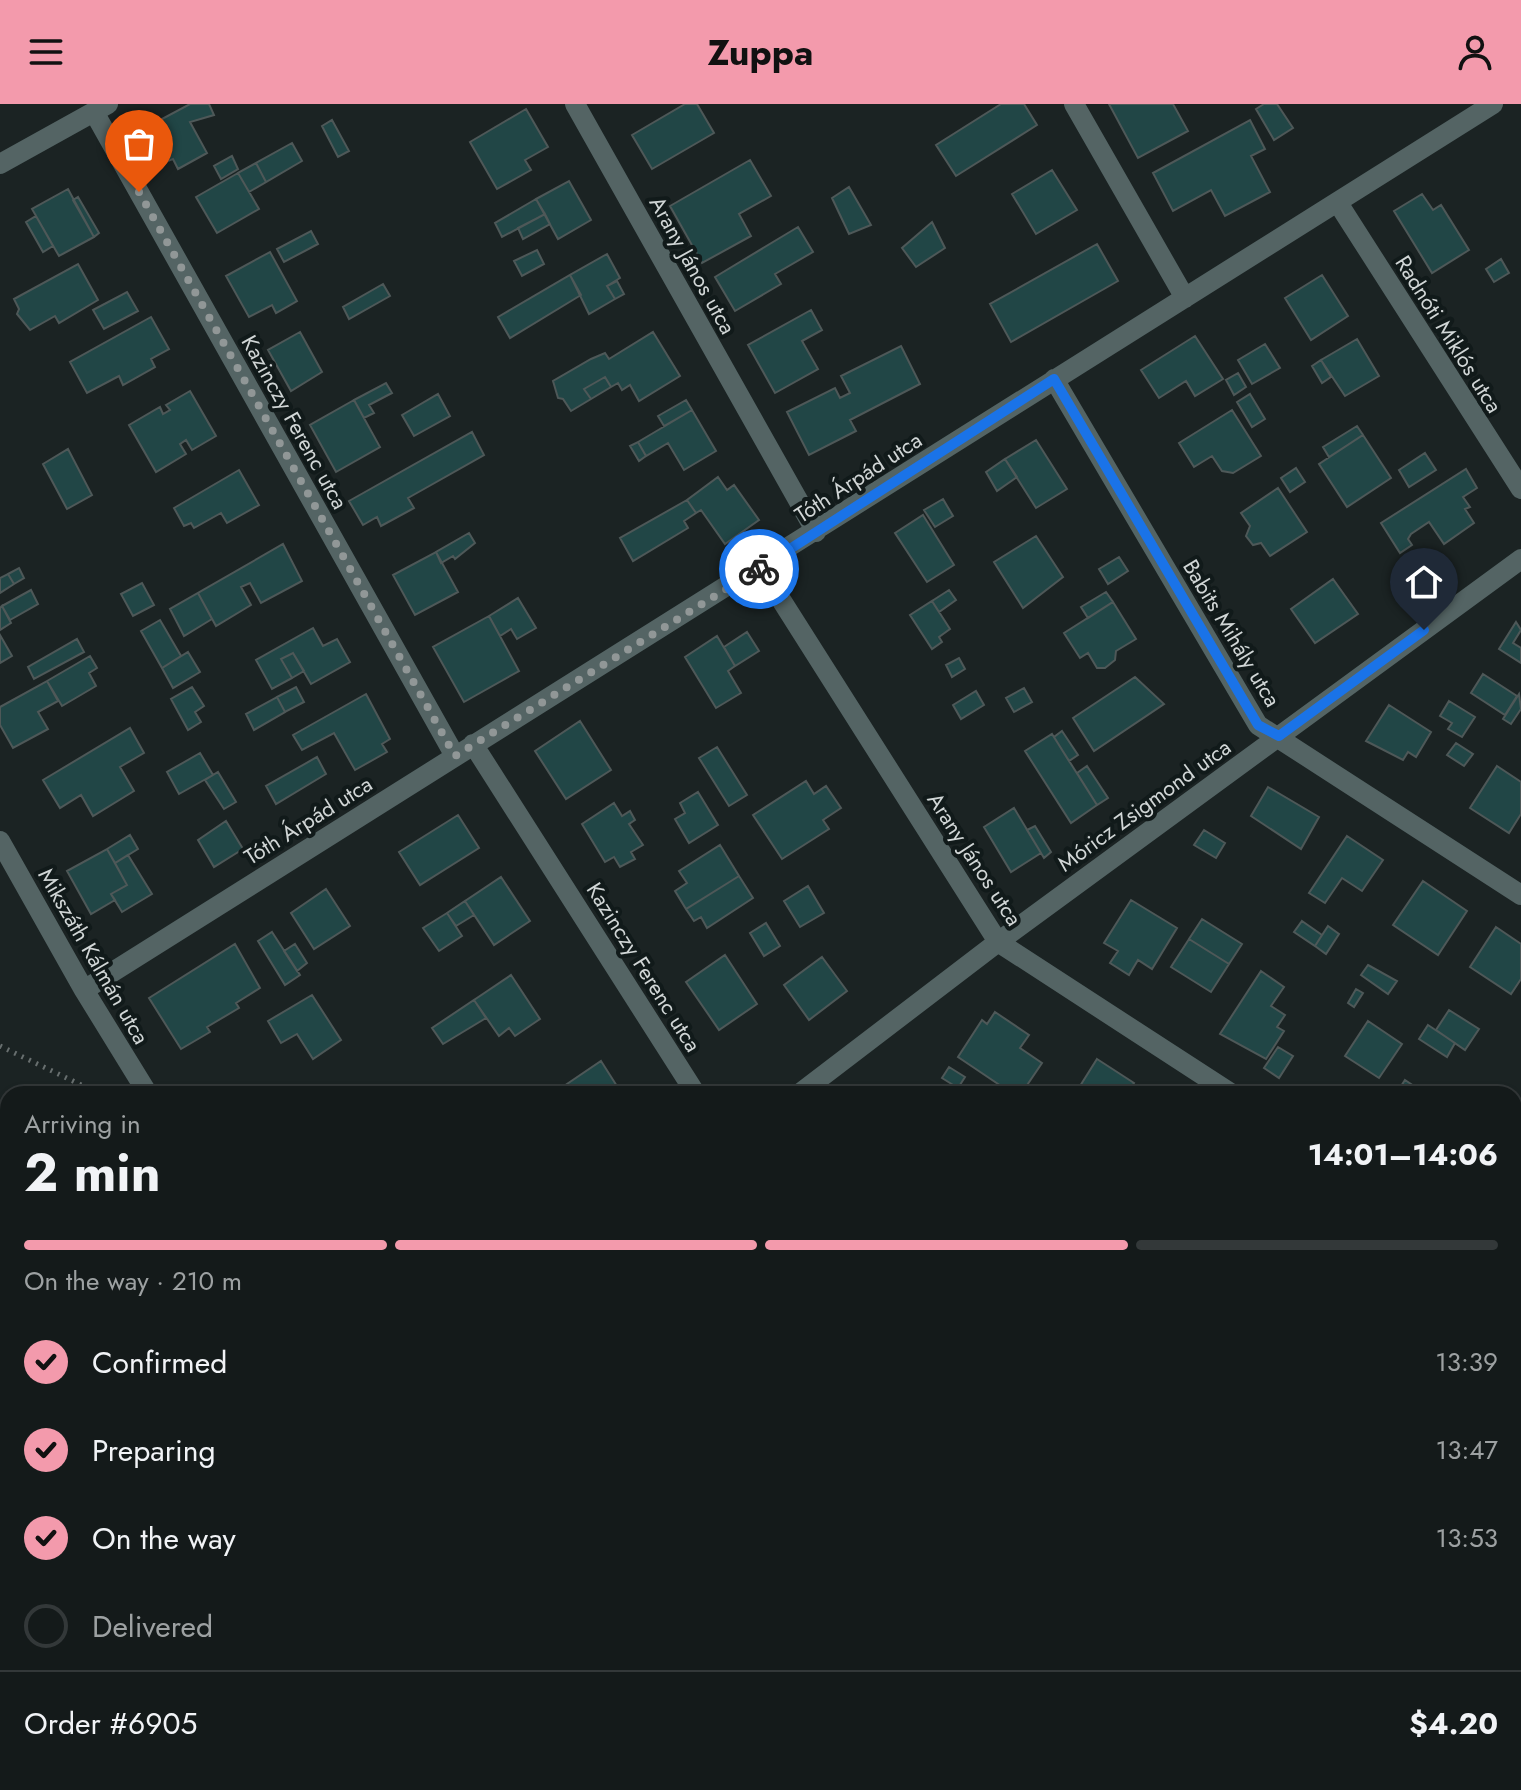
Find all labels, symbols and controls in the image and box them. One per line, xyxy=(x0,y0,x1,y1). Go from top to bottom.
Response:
text: Zuppa xyxy=(708,26,813,78)
icon: menu xyxy=(24,30,68,74)
icon: person xyxy=(1453,30,1497,74)
pin xyxy=(105,110,173,192)
icon: bag xyxy=(117,122,161,166)
street label: Arany János utca xyxy=(642,190,744,340)
street label: Radnóti Miklós utca xyxy=(1388,249,1510,419)
street label: Kazinczy Ferenc utca xyxy=(234,329,356,515)
street label: Tóth Árpád utca xyxy=(788,424,928,530)
courier xyxy=(719,529,799,609)
icon: bike xyxy=(737,547,781,591)
pin xyxy=(1390,548,1458,630)
street label: Babits Mihály utca xyxy=(1175,553,1289,713)
icon: home xyxy=(1402,560,1446,604)
street label: Móricz Zsigmond utca xyxy=(1051,731,1237,879)
street label: Tóth Árpád utca xyxy=(238,768,378,872)
street label: Arany János utca xyxy=(920,786,1030,932)
street label: Mikszáth Kálmán utca xyxy=(31,862,157,1050)
street label: Kazinczy Ferenc utca xyxy=(579,876,709,1058)
text: Arriving in xyxy=(24,1105,141,1143)
text: 14:01–14:06 xyxy=(1308,1133,1498,1176)
text: 2 min xyxy=(24,1135,161,1211)
text: On the way · 210 m xyxy=(24,1262,242,1300)
icon: check xyxy=(24,1340,68,1384)
text: Confirmed xyxy=(92,1341,227,1384)
text: 13:39 xyxy=(1435,1343,1498,1381)
icon: check xyxy=(24,1428,68,1472)
text: Preparing xyxy=(92,1429,216,1472)
text: 13:47 xyxy=(1435,1431,1498,1469)
icon: check xyxy=(24,1516,68,1560)
text: On the way xyxy=(92,1517,236,1560)
text: 13:53 xyxy=(1435,1519,1498,1557)
text: Delivered xyxy=(92,1605,213,1648)
text: Order #6905 xyxy=(24,1702,197,1745)
text: $4.20 xyxy=(1409,1702,1498,1745)

